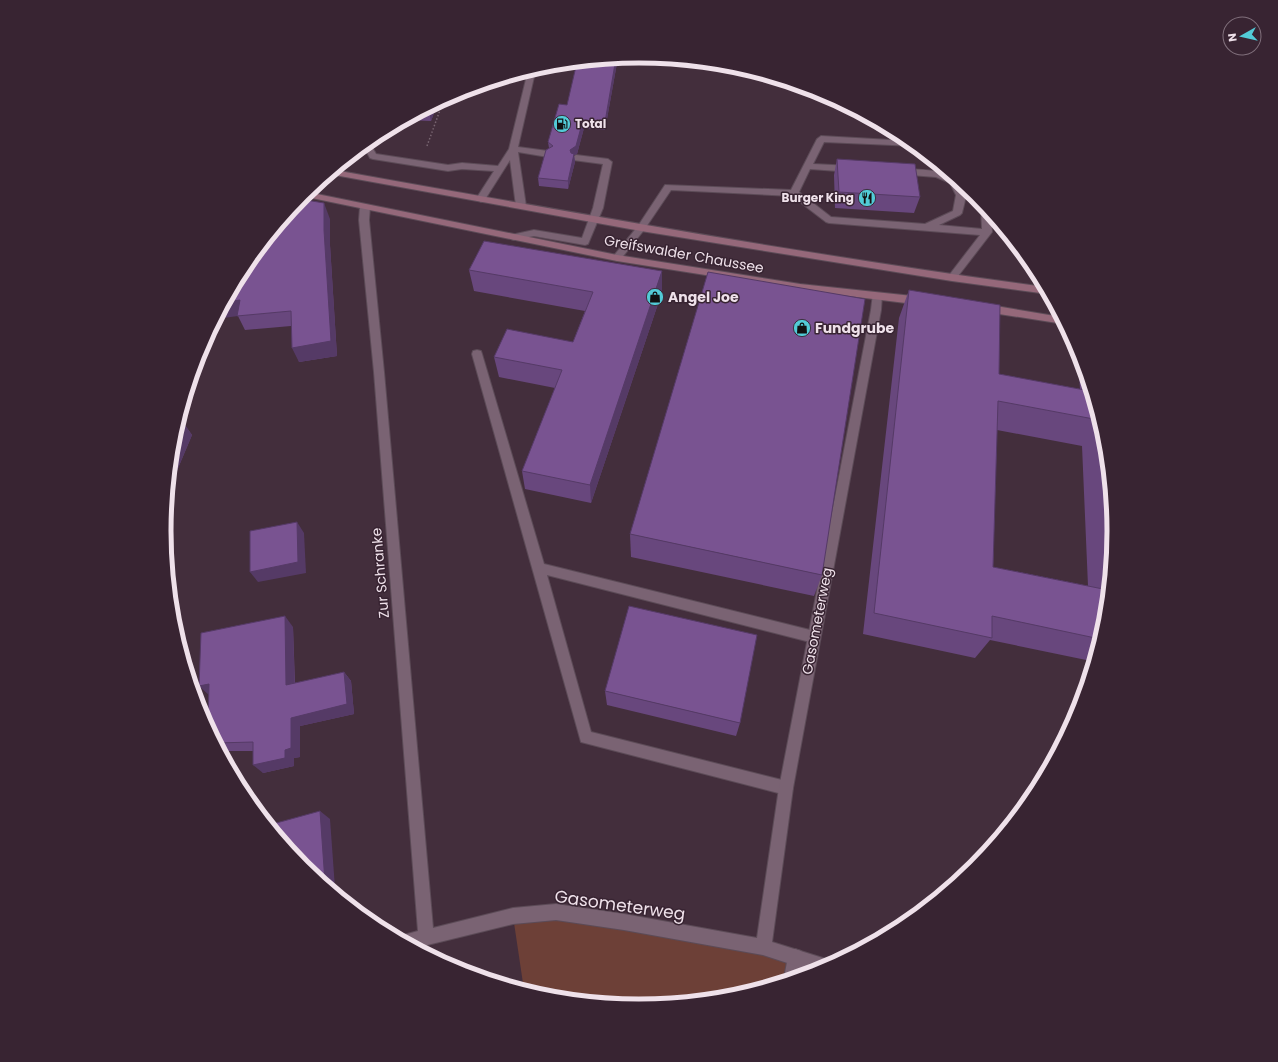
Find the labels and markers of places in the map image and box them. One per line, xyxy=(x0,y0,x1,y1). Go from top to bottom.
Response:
fuel station icon: Total xyxy=(552,114,572,134)
place label: Total xyxy=(575,115,606,132)
restaurant icon: Burger King xyxy=(857,188,877,208)
place label: Burger King xyxy=(782,189,854,206)
shop icon: Angel Joe xyxy=(645,287,665,307)
place label: Angel Joe xyxy=(668,287,739,307)
shop icon: Fundgrube xyxy=(792,318,812,338)
place label: Fundgrube xyxy=(815,318,894,338)

